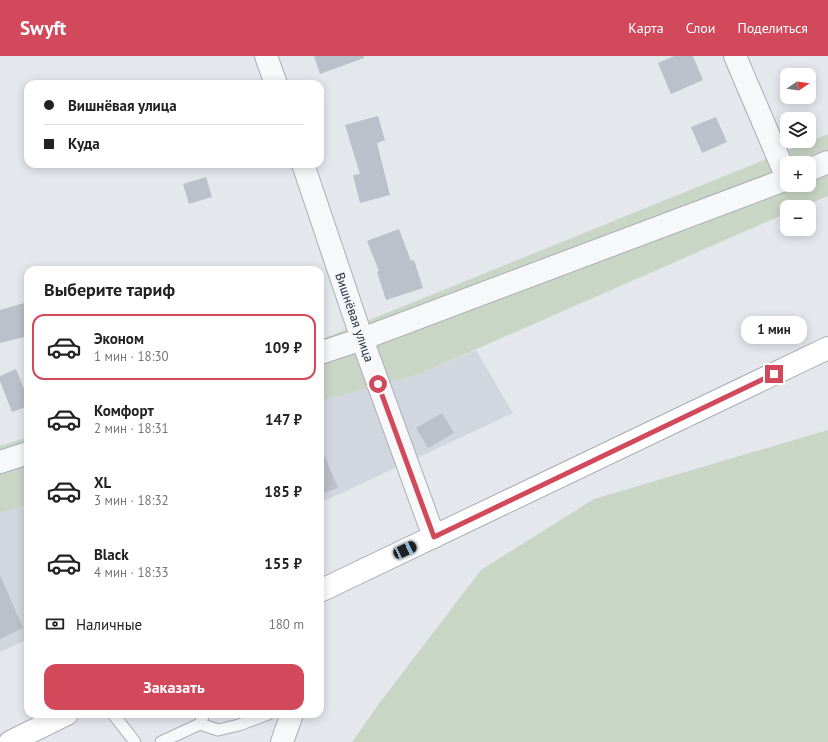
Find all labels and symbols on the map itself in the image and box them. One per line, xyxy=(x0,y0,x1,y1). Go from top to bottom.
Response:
north arrow xyxy=(780,68,816,104)
street label: Вишнёвая улица xyxy=(331,270,378,364)
callout: 1 мин xyxy=(741,316,807,344)
route end xyxy=(765,365,783,383)
route start xyxy=(369,375,387,393)
car xyxy=(392,539,418,561)

